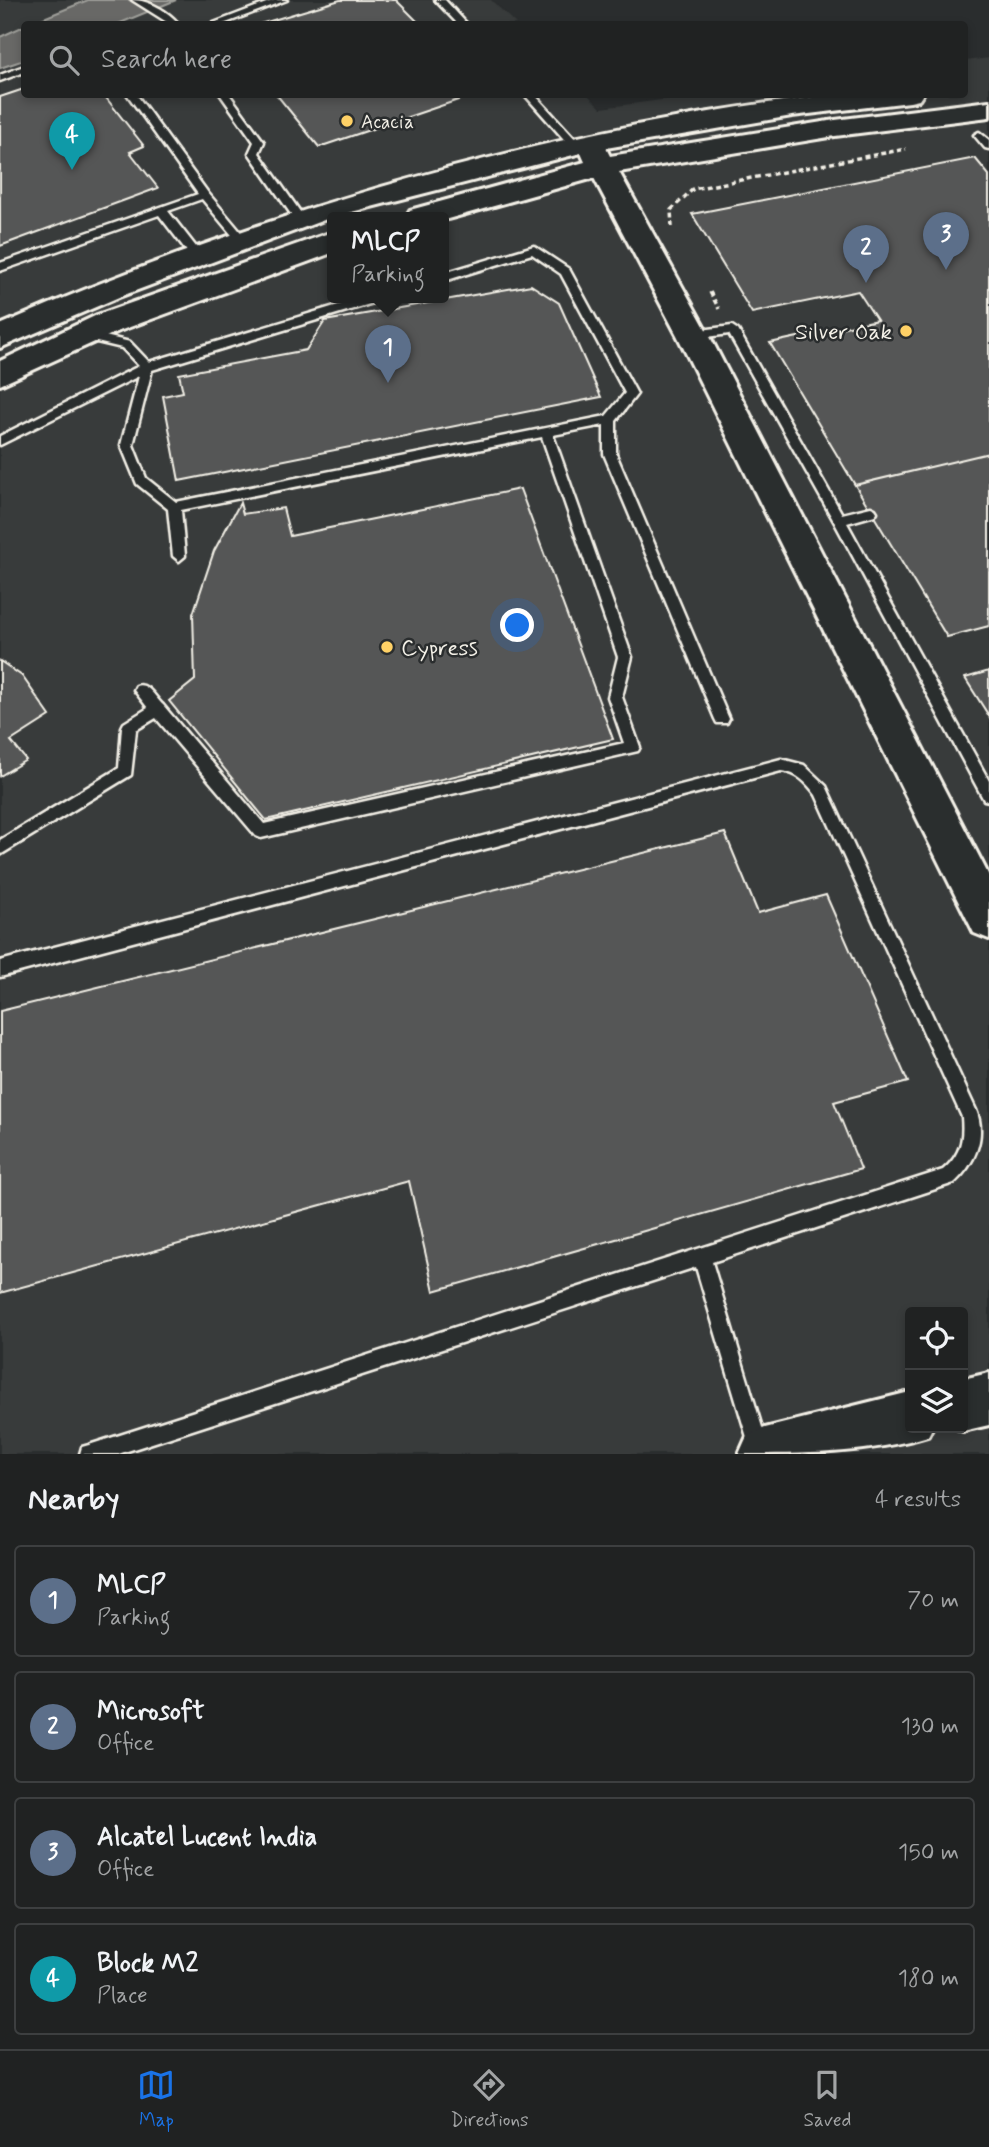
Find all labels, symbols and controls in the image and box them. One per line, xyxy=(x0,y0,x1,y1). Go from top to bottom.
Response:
search box xyxy=(21,21,968,98)
icon: search xyxy=(45,41,83,79)
text: Search here xyxy=(101,43,232,77)
place label: Acacia xyxy=(361,110,414,135)
pin: 4 xyxy=(49,112,95,170)
marker: Acacia xyxy=(339,113,355,129)
popup xyxy=(327,212,449,303)
pin: 3 xyxy=(923,212,969,270)
pin: 2 xyxy=(843,225,889,283)
text: MLCP xyxy=(351,226,420,260)
text: Parking xyxy=(351,260,425,290)
place label: Silver Oak xyxy=(795,318,892,348)
marker: Silver Oak xyxy=(898,323,914,339)
pin: 1 xyxy=(365,325,411,383)
your location xyxy=(500,608,534,642)
place label: Cypress xyxy=(401,634,478,664)
marker: Cypress xyxy=(379,639,395,655)
map controls xyxy=(905,1307,968,1433)
button: locate xyxy=(905,1307,968,1370)
button: layers xyxy=(905,1370,968,1433)
text: Nearby xyxy=(28,1480,119,1519)
text: 4 results xyxy=(875,1485,961,1515)
text: MLCP xyxy=(97,1569,166,1603)
text: 1 xyxy=(48,1586,58,1616)
text: 70 m xyxy=(907,1586,959,1616)
text: Parking xyxy=(97,1603,170,1633)
text: Microsoft xyxy=(97,1695,205,1729)
text: 2 xyxy=(47,1712,59,1742)
text: 130 m xyxy=(901,1712,959,1742)
text: Office xyxy=(97,1729,154,1759)
text: Alcatel Lucent India xyxy=(97,1821,317,1855)
text: 3 xyxy=(48,1838,58,1868)
text: 150 m xyxy=(898,1838,959,1868)
text: Office xyxy=(97,1855,154,1885)
text: Block M2 xyxy=(97,1947,198,1981)
text: 4 xyxy=(46,1964,60,1994)
text: 180 m xyxy=(898,1964,959,1994)
text: Place xyxy=(97,1981,148,2011)
tab: Map xyxy=(137,2066,175,2133)
tab: Directions xyxy=(450,2066,529,2133)
tab: Saved xyxy=(803,2066,851,2133)

